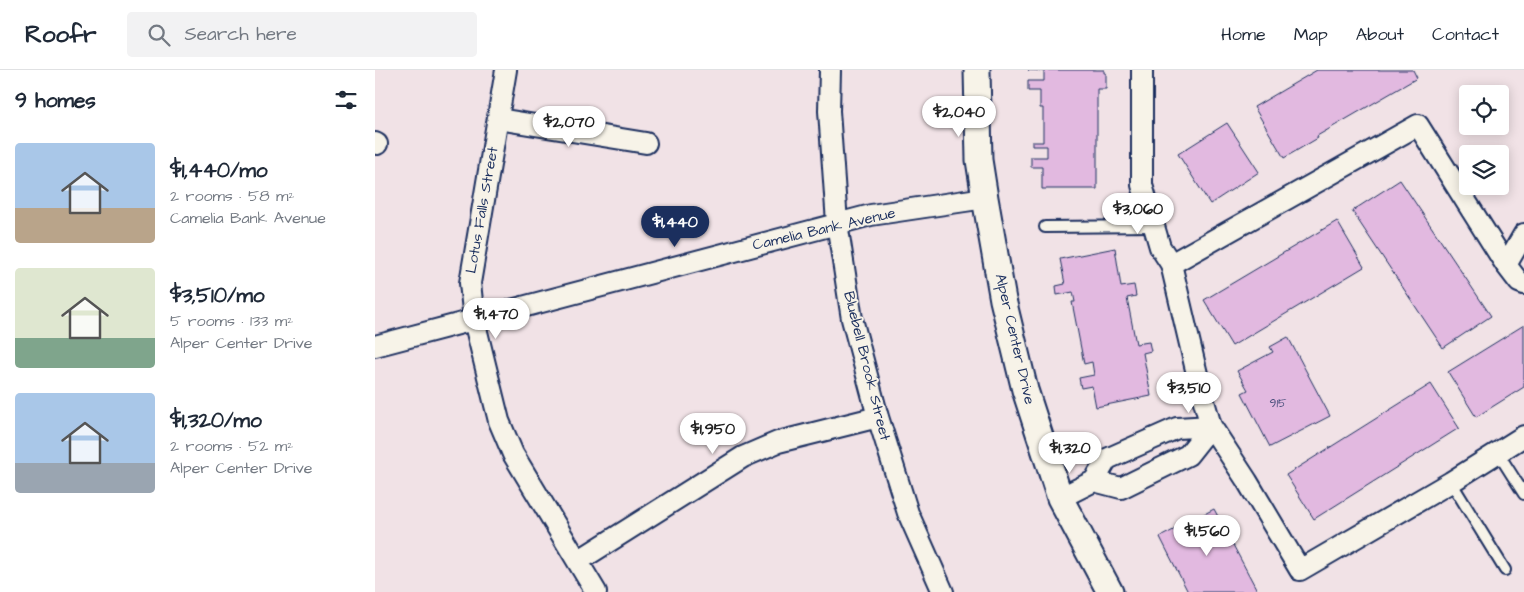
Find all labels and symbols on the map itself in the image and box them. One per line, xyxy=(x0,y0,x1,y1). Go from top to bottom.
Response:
pin: $2,040 xyxy=(918,96,1000,138)
pin: $2,070 xyxy=(528,106,610,148)
street label: Lotus Falls Street xyxy=(460,145,504,275)
pin: $3,060 xyxy=(1097,192,1179,235)
street label: Camelia Bank Avenue xyxy=(750,202,898,256)
pin: $1,440 xyxy=(634,206,716,248)
street label: Alper Center Drive xyxy=(990,272,1040,406)
street label: Bluebell Brook Street xyxy=(838,289,896,443)
pin: $1,470 xyxy=(455,298,537,340)
pin: $3,510 xyxy=(1148,372,1230,414)
house number: 915 xyxy=(1270,395,1287,412)
pin: $1,950 xyxy=(672,412,754,455)
pin: $1,320 xyxy=(1029,432,1111,474)
pin: $1,560 xyxy=(1166,514,1248,557)

